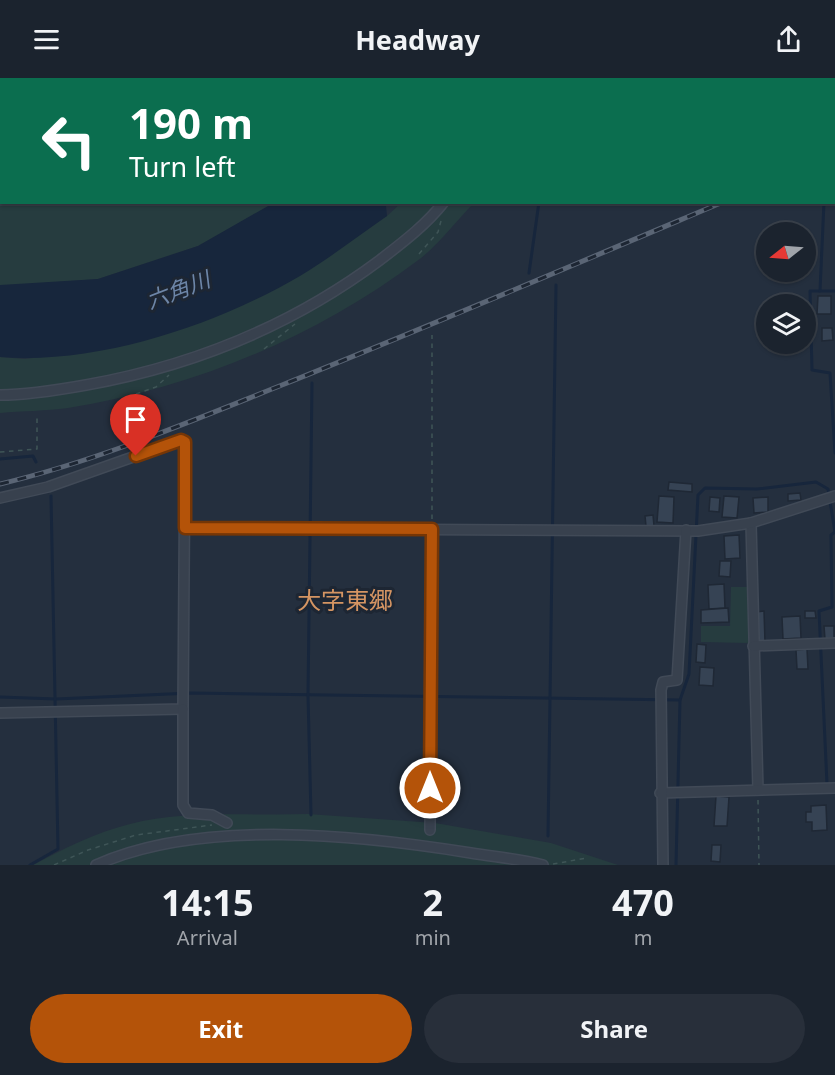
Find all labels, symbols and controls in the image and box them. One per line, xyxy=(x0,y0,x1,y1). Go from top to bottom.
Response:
text: Headway xyxy=(355,21,480,58)
icon: menu xyxy=(30,23,63,56)
icon: share xyxy=(772,23,805,56)
text: 190 m xyxy=(129,94,253,151)
icon: left xyxy=(30,102,108,180)
text: Turn left xyxy=(129,148,235,185)
north arrow xyxy=(756,222,816,282)
map controls xyxy=(756,222,816,354)
water label: 六角川 xyxy=(141,263,216,315)
button: layers xyxy=(756,294,816,354)
pin xyxy=(110,394,161,456)
icon: arrive xyxy=(119,403,152,436)
district label: 大字東郷 xyxy=(297,583,393,616)
position arrow xyxy=(398,756,462,820)
text: 14:15 xyxy=(161,878,254,927)
text: 2 xyxy=(423,878,443,927)
text: 470 xyxy=(612,878,674,927)
text: Arrival xyxy=(177,924,238,951)
text: min xyxy=(415,924,451,951)
text: m xyxy=(634,924,652,951)
button: Exit xyxy=(30,994,412,1063)
button: Share xyxy=(424,994,805,1063)

